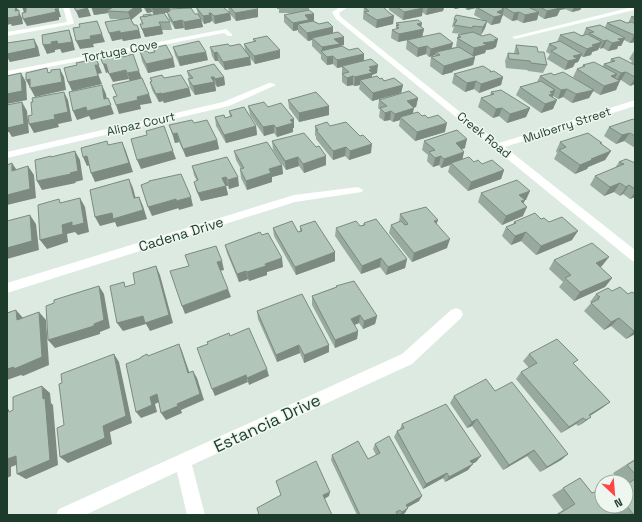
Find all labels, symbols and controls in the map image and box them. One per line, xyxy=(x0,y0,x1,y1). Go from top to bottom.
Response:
street label: Tortuga Cove xyxy=(81,36,159,66)
street label: Mulberry Street xyxy=(521,103,613,147)
street label: Alipaz Court xyxy=(105,108,177,140)
street label: Creek Road xyxy=(454,108,514,162)
street label: Cadena Drive xyxy=(136,213,226,255)
street label: Estancia Drive xyxy=(210,389,324,457)
north arrow xyxy=(594,474,634,514)
text: N xyxy=(612,495,625,511)

